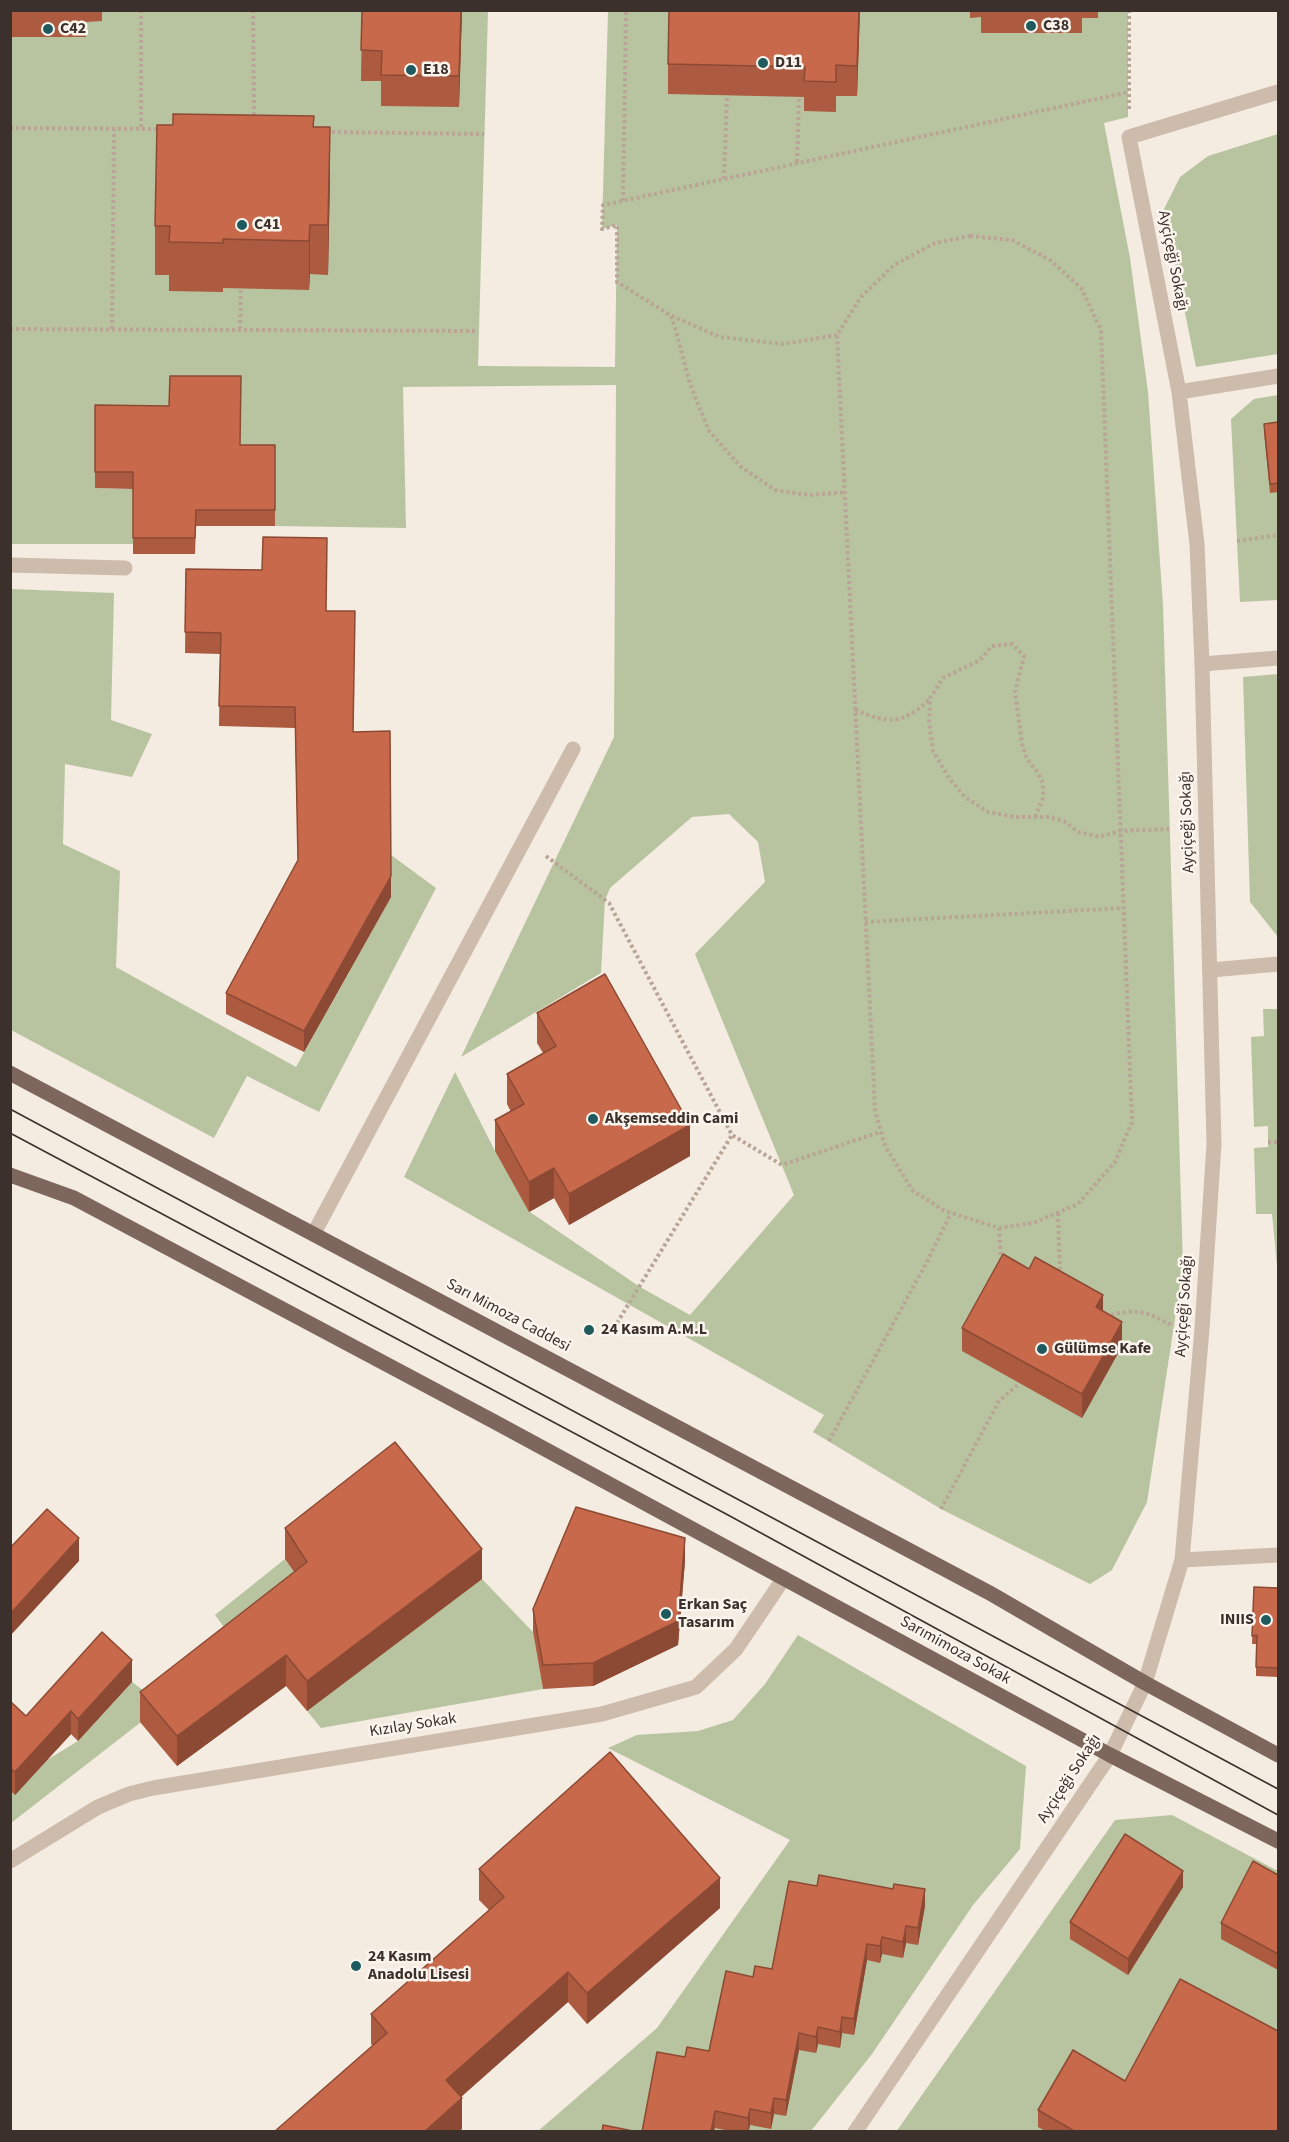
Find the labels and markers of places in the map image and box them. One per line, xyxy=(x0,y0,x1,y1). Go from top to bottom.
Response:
place label: C38 xyxy=(1043,16,1069,36)
place label: C42 xyxy=(60,19,86,39)
marker: C38 xyxy=(1024,19,1038,33)
marker: C42 xyxy=(41,22,55,36)
place label: D11 xyxy=(775,53,802,73)
marker: D11 xyxy=(756,56,770,70)
place label: E18 xyxy=(423,60,449,80)
marker: E18 xyxy=(404,63,418,77)
place label: C41 xyxy=(254,215,280,235)
marker: C41 xyxy=(235,218,249,232)
place label: Akşemseddin Cami xyxy=(605,1109,738,1129)
marker: Akşemseddin Cami xyxy=(586,1112,600,1126)
place label: 24 Kasım A.M.L xyxy=(601,1320,707,1340)
marker: 24 Kasım A.M.L xyxy=(582,1323,596,1337)
place label: Gülümse Kafe xyxy=(1054,1339,1151,1359)
marker: Gülümse Kafe xyxy=(1035,1342,1049,1356)
place label: Erkan Saç Tasarım xyxy=(678,1595,747,1633)
marker: Erkan Saç Tasarım xyxy=(659,1607,673,1621)
place label: INIIS xyxy=(1220,1610,1254,1630)
marker: INIIS xyxy=(1259,1613,1273,1627)
place label: 24 Kasım Anadolu Lisesi xyxy=(368,1947,469,1985)
marker: 24 Kasım Anadolu Lisesi xyxy=(349,1959,363,1973)

